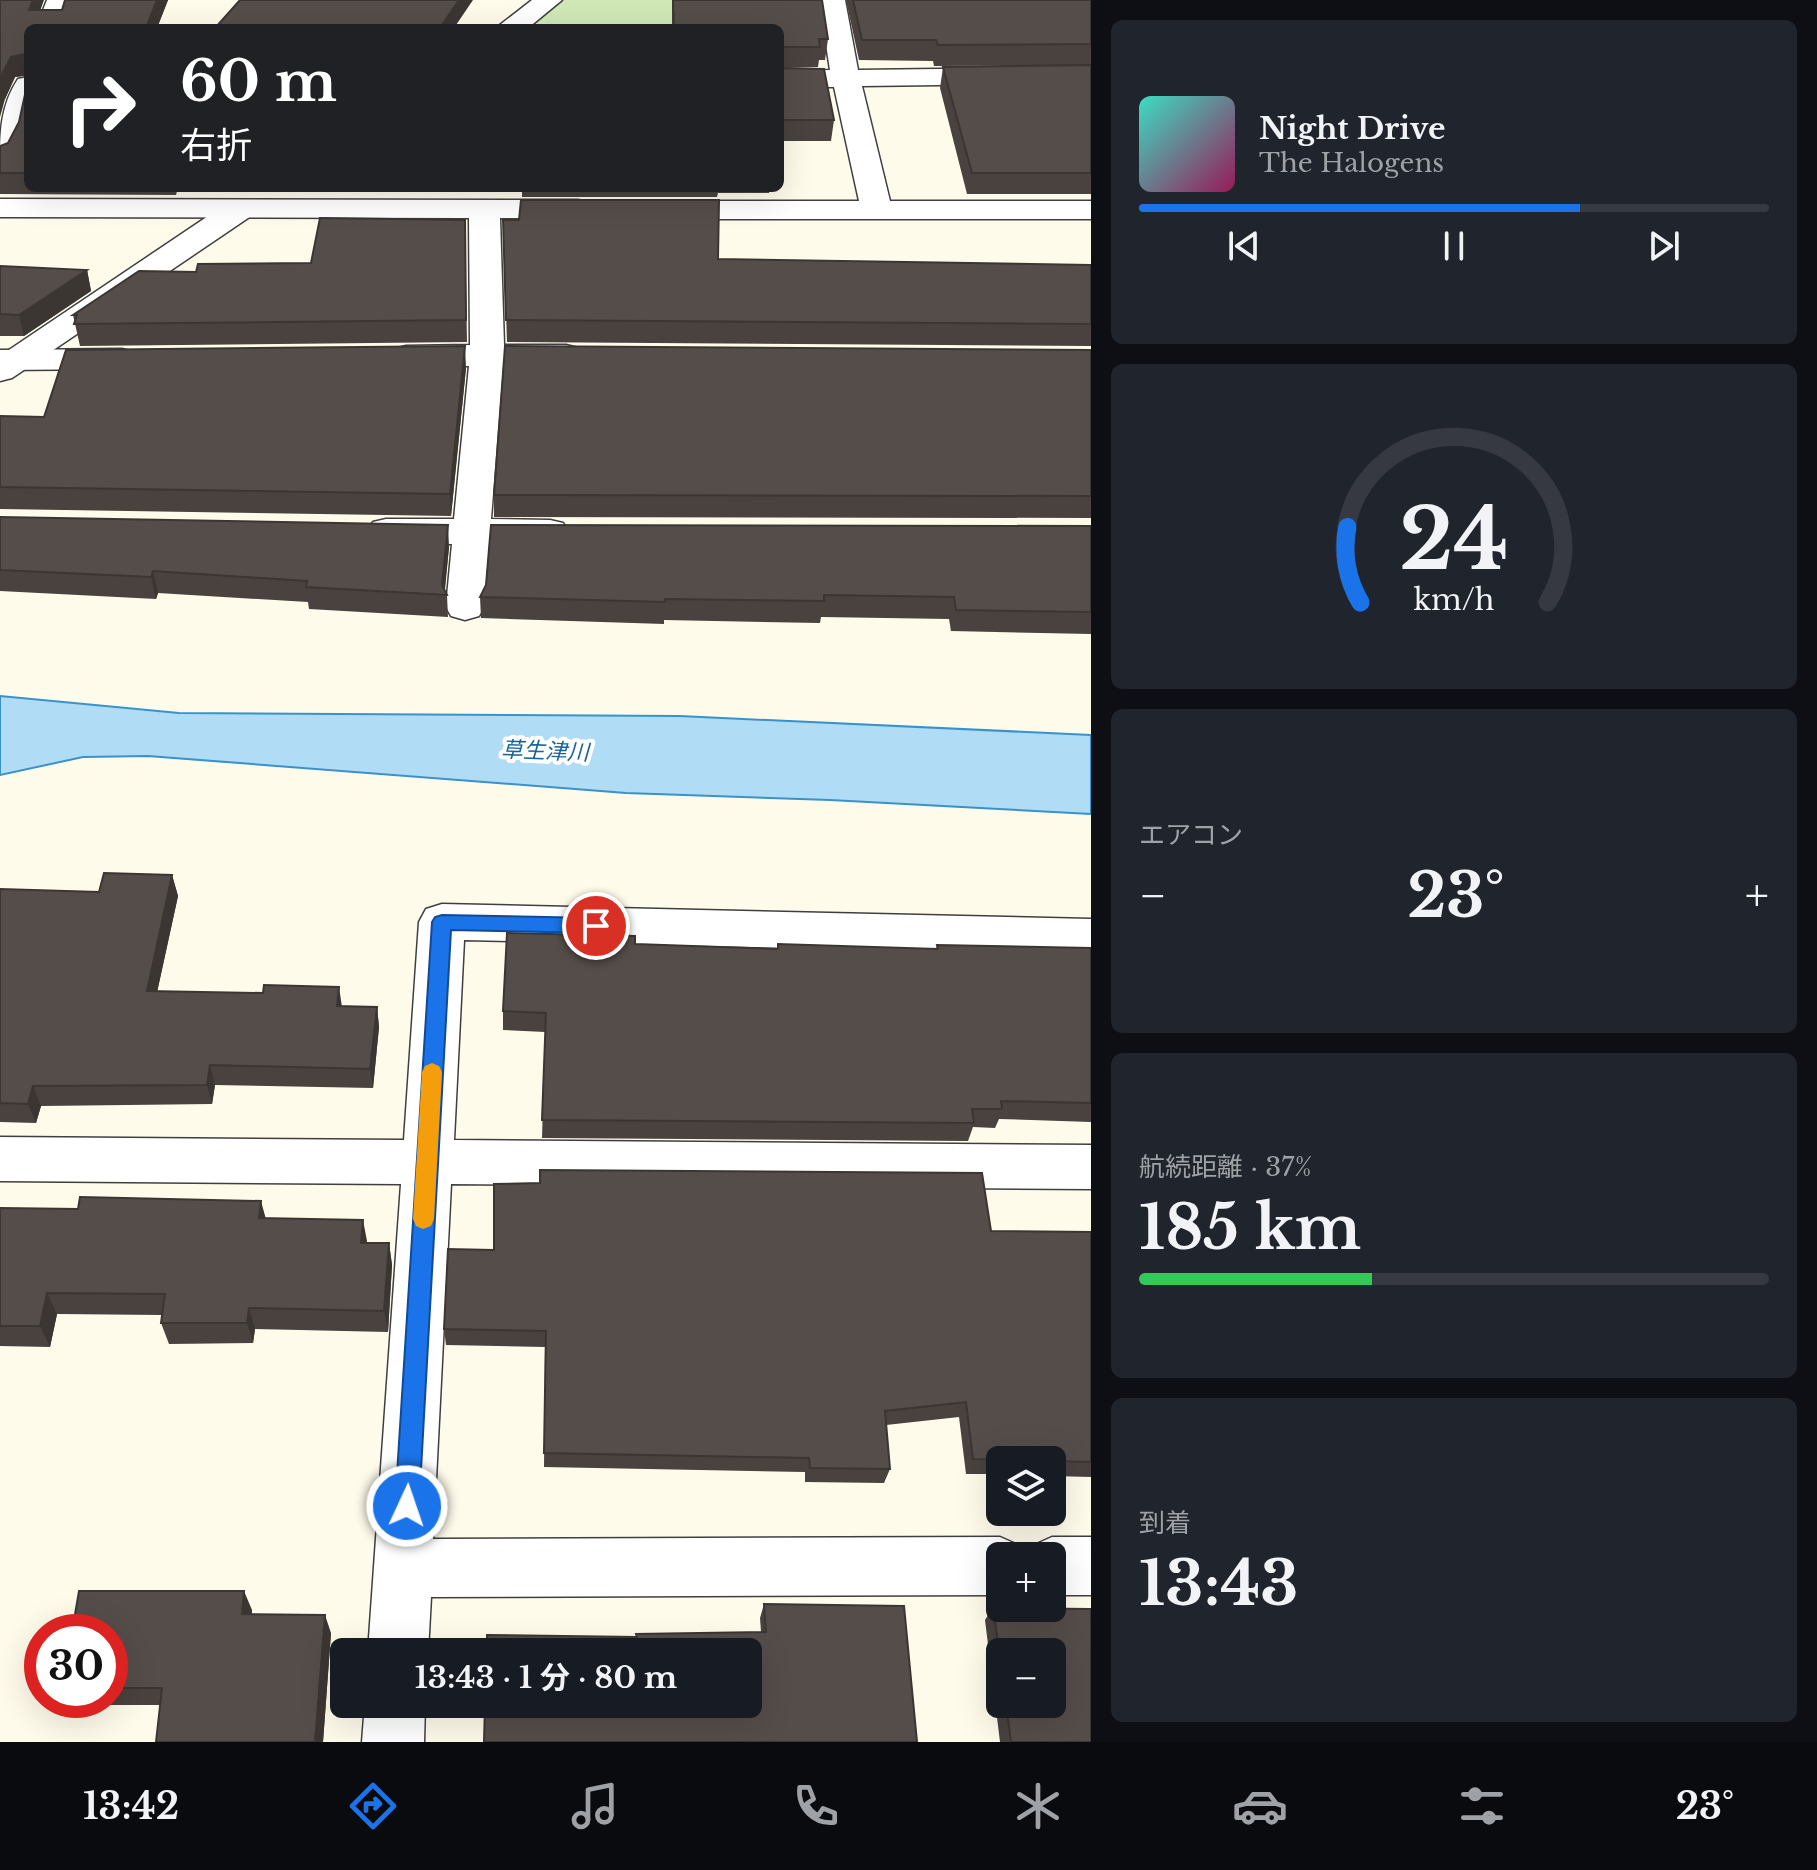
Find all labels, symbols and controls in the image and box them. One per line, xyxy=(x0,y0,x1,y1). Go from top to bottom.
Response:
text: 60 m xyxy=(180,47,337,116)
icon: right xyxy=(48,56,152,160)
text: Night Drive xyxy=(1259,110,1445,147)
text: 右折 xyxy=(180,123,252,168)
text: The Halogens xyxy=(1259,147,1444,179)
icon: previous xyxy=(1222,224,1266,268)
icon: pause xyxy=(1432,224,1476,268)
icon: next xyxy=(1642,224,1686,268)
text: 24 xyxy=(1399,487,1509,590)
text: km/h xyxy=(1413,582,1495,618)
water label: 草生津川 xyxy=(501,736,591,766)
text: エアコン xyxy=(1139,819,1243,851)
text: 23° xyxy=(1407,859,1505,933)
text: − xyxy=(1139,868,1167,923)
text: + xyxy=(1745,868,1769,923)
pin xyxy=(562,892,630,960)
icon: arrive xyxy=(574,904,618,948)
text: 航続距離 · 37% xyxy=(1139,1151,1312,1183)
text: 185 km xyxy=(1139,1191,1361,1265)
map controls xyxy=(986,1446,1066,1718)
button: layers xyxy=(986,1446,1066,1526)
position arrow xyxy=(365,1464,449,1548)
text: 到着 xyxy=(1139,1507,1191,1539)
button: + xyxy=(986,1542,1066,1622)
text: 13:43 xyxy=(1139,1547,1298,1621)
speed limit sign: 30 xyxy=(24,1614,128,1718)
button: − xyxy=(986,1638,1066,1718)
text: 13:43 · 1 分 · 80 m xyxy=(415,1659,677,1696)
icon: directions xyxy=(345,1778,401,1834)
icon: music xyxy=(567,1778,623,1834)
icon: phone xyxy=(788,1778,844,1834)
icon: climate xyxy=(1010,1778,1066,1834)
icon: car xyxy=(1232,1778,1288,1834)
icon: filters xyxy=(1454,1778,1510,1834)
text: 13:42 xyxy=(83,1784,179,1829)
text: 23° xyxy=(1676,1784,1734,1829)

